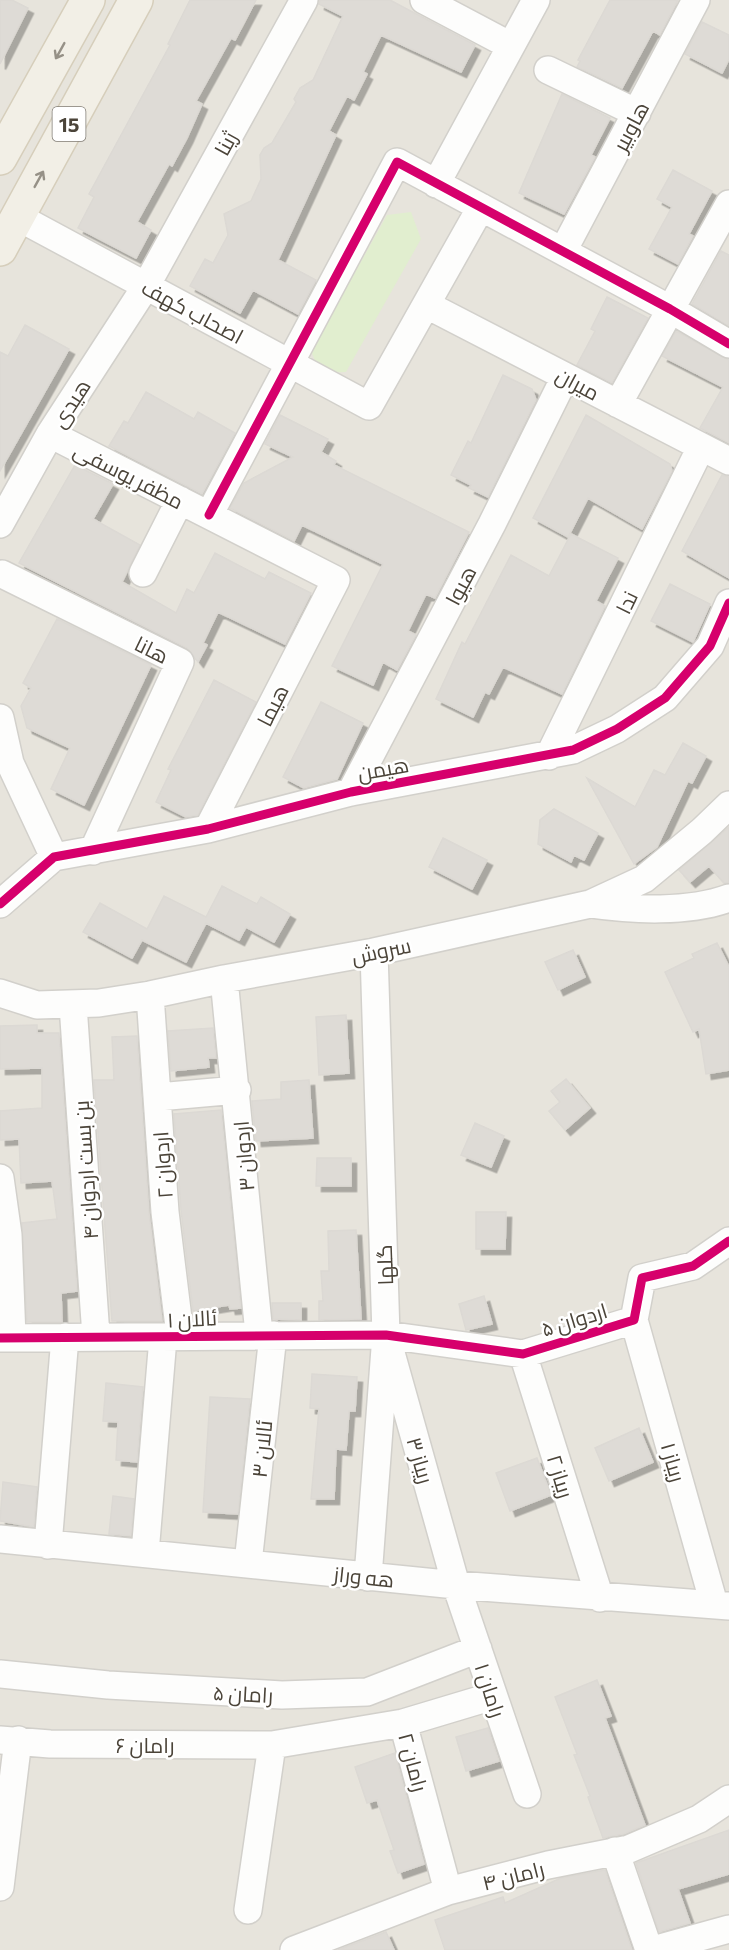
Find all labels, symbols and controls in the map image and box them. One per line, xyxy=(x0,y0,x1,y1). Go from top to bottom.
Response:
one-way arrow xyxy=(54,42,66,59)
street label: هاوبیر xyxy=(606,97,654,156)
road number: 15 xyxy=(52,107,86,141)
street label: ژینا xyxy=(208,126,243,160)
one-way arrow xyxy=(33,171,45,188)
street label: اصحاب کهف xyxy=(137,274,248,350)
street label: میران xyxy=(551,361,604,407)
street label: هیدی xyxy=(45,374,97,433)
street label: مظفر یوسفی xyxy=(69,437,188,515)
street label: هیوا xyxy=(439,561,481,609)
street label: ندا xyxy=(610,586,642,618)
street label: هانا xyxy=(131,630,173,668)
street label: هیما xyxy=(251,680,293,730)
street label: هیمن xyxy=(355,751,411,787)
street label: سروش xyxy=(349,932,413,970)
street label: بن بست اردوان ۴ xyxy=(68,1099,104,1240)
street label: اردوان ۳ xyxy=(227,1120,261,1192)
street label: اردوان ۲ xyxy=(147,1130,179,1200)
street label: گلها xyxy=(371,1244,399,1286)
street label: اردوان ۵ xyxy=(538,1297,611,1343)
street label: ئالان ۱ xyxy=(166,1304,218,1334)
street label: ئالان ۳ xyxy=(246,1419,278,1479)
street label: ریباز ۳ xyxy=(402,1434,440,1486)
street label: ریباز ۱ xyxy=(656,1440,691,1485)
street label: ریباز ۲ xyxy=(542,1451,579,1501)
street label: هه وراز xyxy=(331,1560,396,1593)
street label: رامان ۱ xyxy=(469,1660,511,1721)
street label: رامان ۵ xyxy=(212,1679,274,1709)
street label: رامان ۲ xyxy=(392,1730,434,1795)
street label: رامان ۶ xyxy=(116,1732,174,1759)
street label: رامان ۴ xyxy=(480,1855,547,1897)

